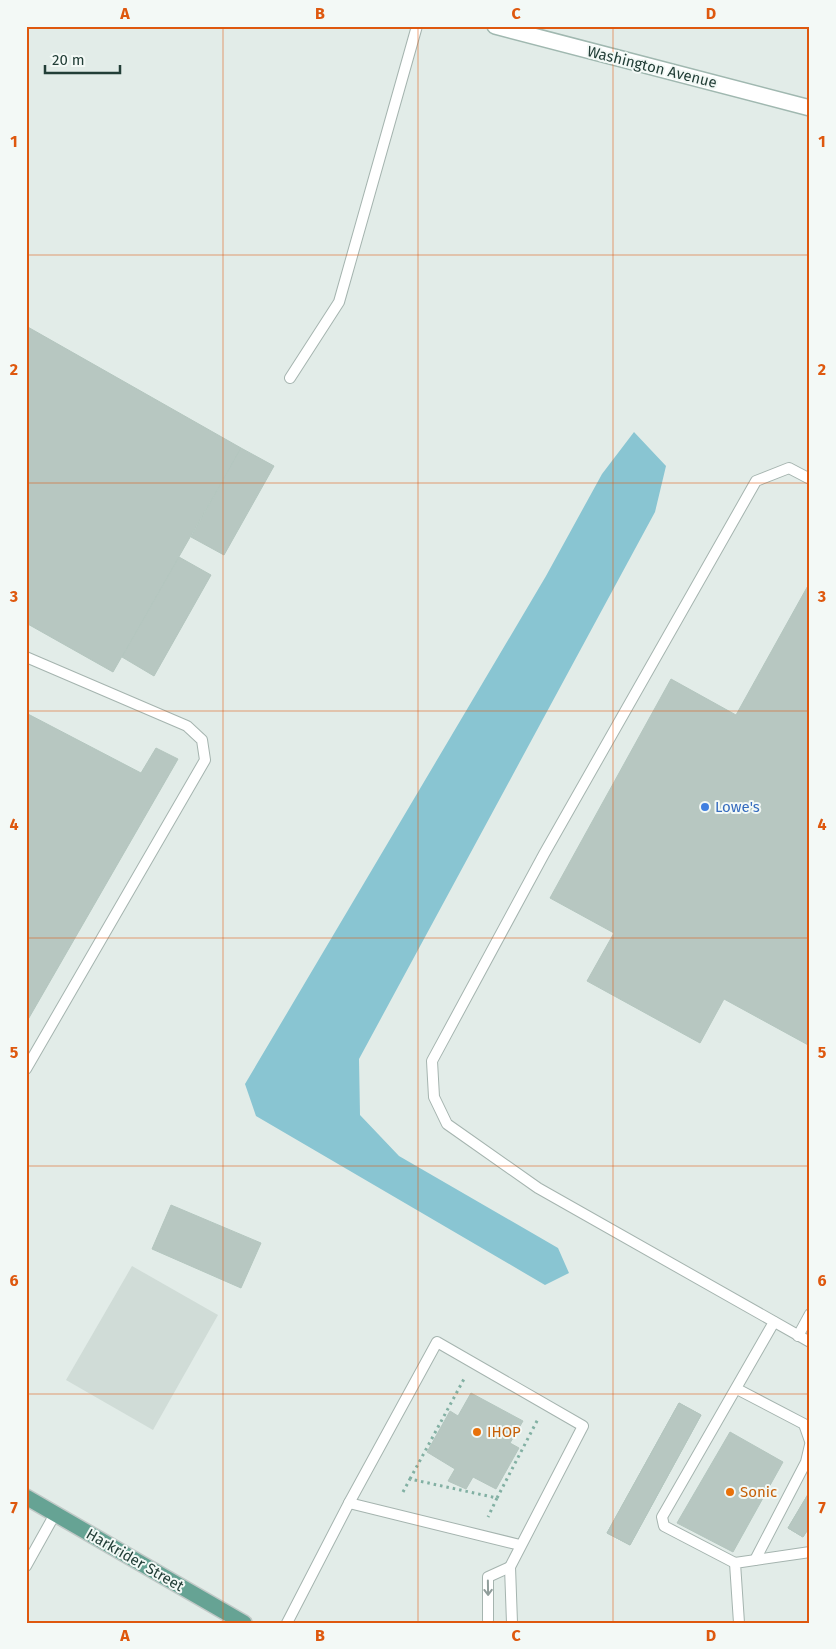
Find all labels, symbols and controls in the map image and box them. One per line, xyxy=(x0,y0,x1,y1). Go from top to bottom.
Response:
text: A xyxy=(119,4,130,23)
text: B xyxy=(315,4,325,23)
text: C xyxy=(511,4,521,23)
text: D xyxy=(706,4,716,23)
scale bar xyxy=(45,42,120,74)
street label: Washington Avenue xyxy=(585,42,719,92)
text: 20 m xyxy=(52,51,85,69)
text: 1 xyxy=(10,132,18,151)
text: 1 xyxy=(818,132,826,151)
text: 2 xyxy=(10,360,18,379)
text: 2 xyxy=(818,360,826,379)
text: 3 xyxy=(9,587,18,606)
text: 3 xyxy=(817,587,826,606)
place label: Lowe's xyxy=(715,798,760,816)
marker: Lowe's xyxy=(699,801,711,813)
text: 4 xyxy=(9,815,19,834)
text: 4 xyxy=(817,815,827,834)
text: 5 xyxy=(10,1043,19,1062)
text: 5 xyxy=(818,1043,827,1062)
text: 6 xyxy=(9,1271,19,1290)
text: 6 xyxy=(817,1271,827,1290)
place label: IHOP xyxy=(487,1423,521,1441)
marker: IHOP xyxy=(471,1426,483,1438)
place label: Sonic xyxy=(740,1483,777,1501)
marker: Sonic xyxy=(724,1486,736,1498)
text: 7 xyxy=(10,1498,18,1517)
text: 7 xyxy=(818,1498,826,1517)
street label: Harkrider Street xyxy=(83,1525,187,1595)
one-way arrow xyxy=(483,1580,493,1596)
text: A xyxy=(119,1626,130,1645)
text: B xyxy=(315,1626,325,1645)
text: C xyxy=(511,1626,521,1645)
text: D xyxy=(706,1626,716,1645)

